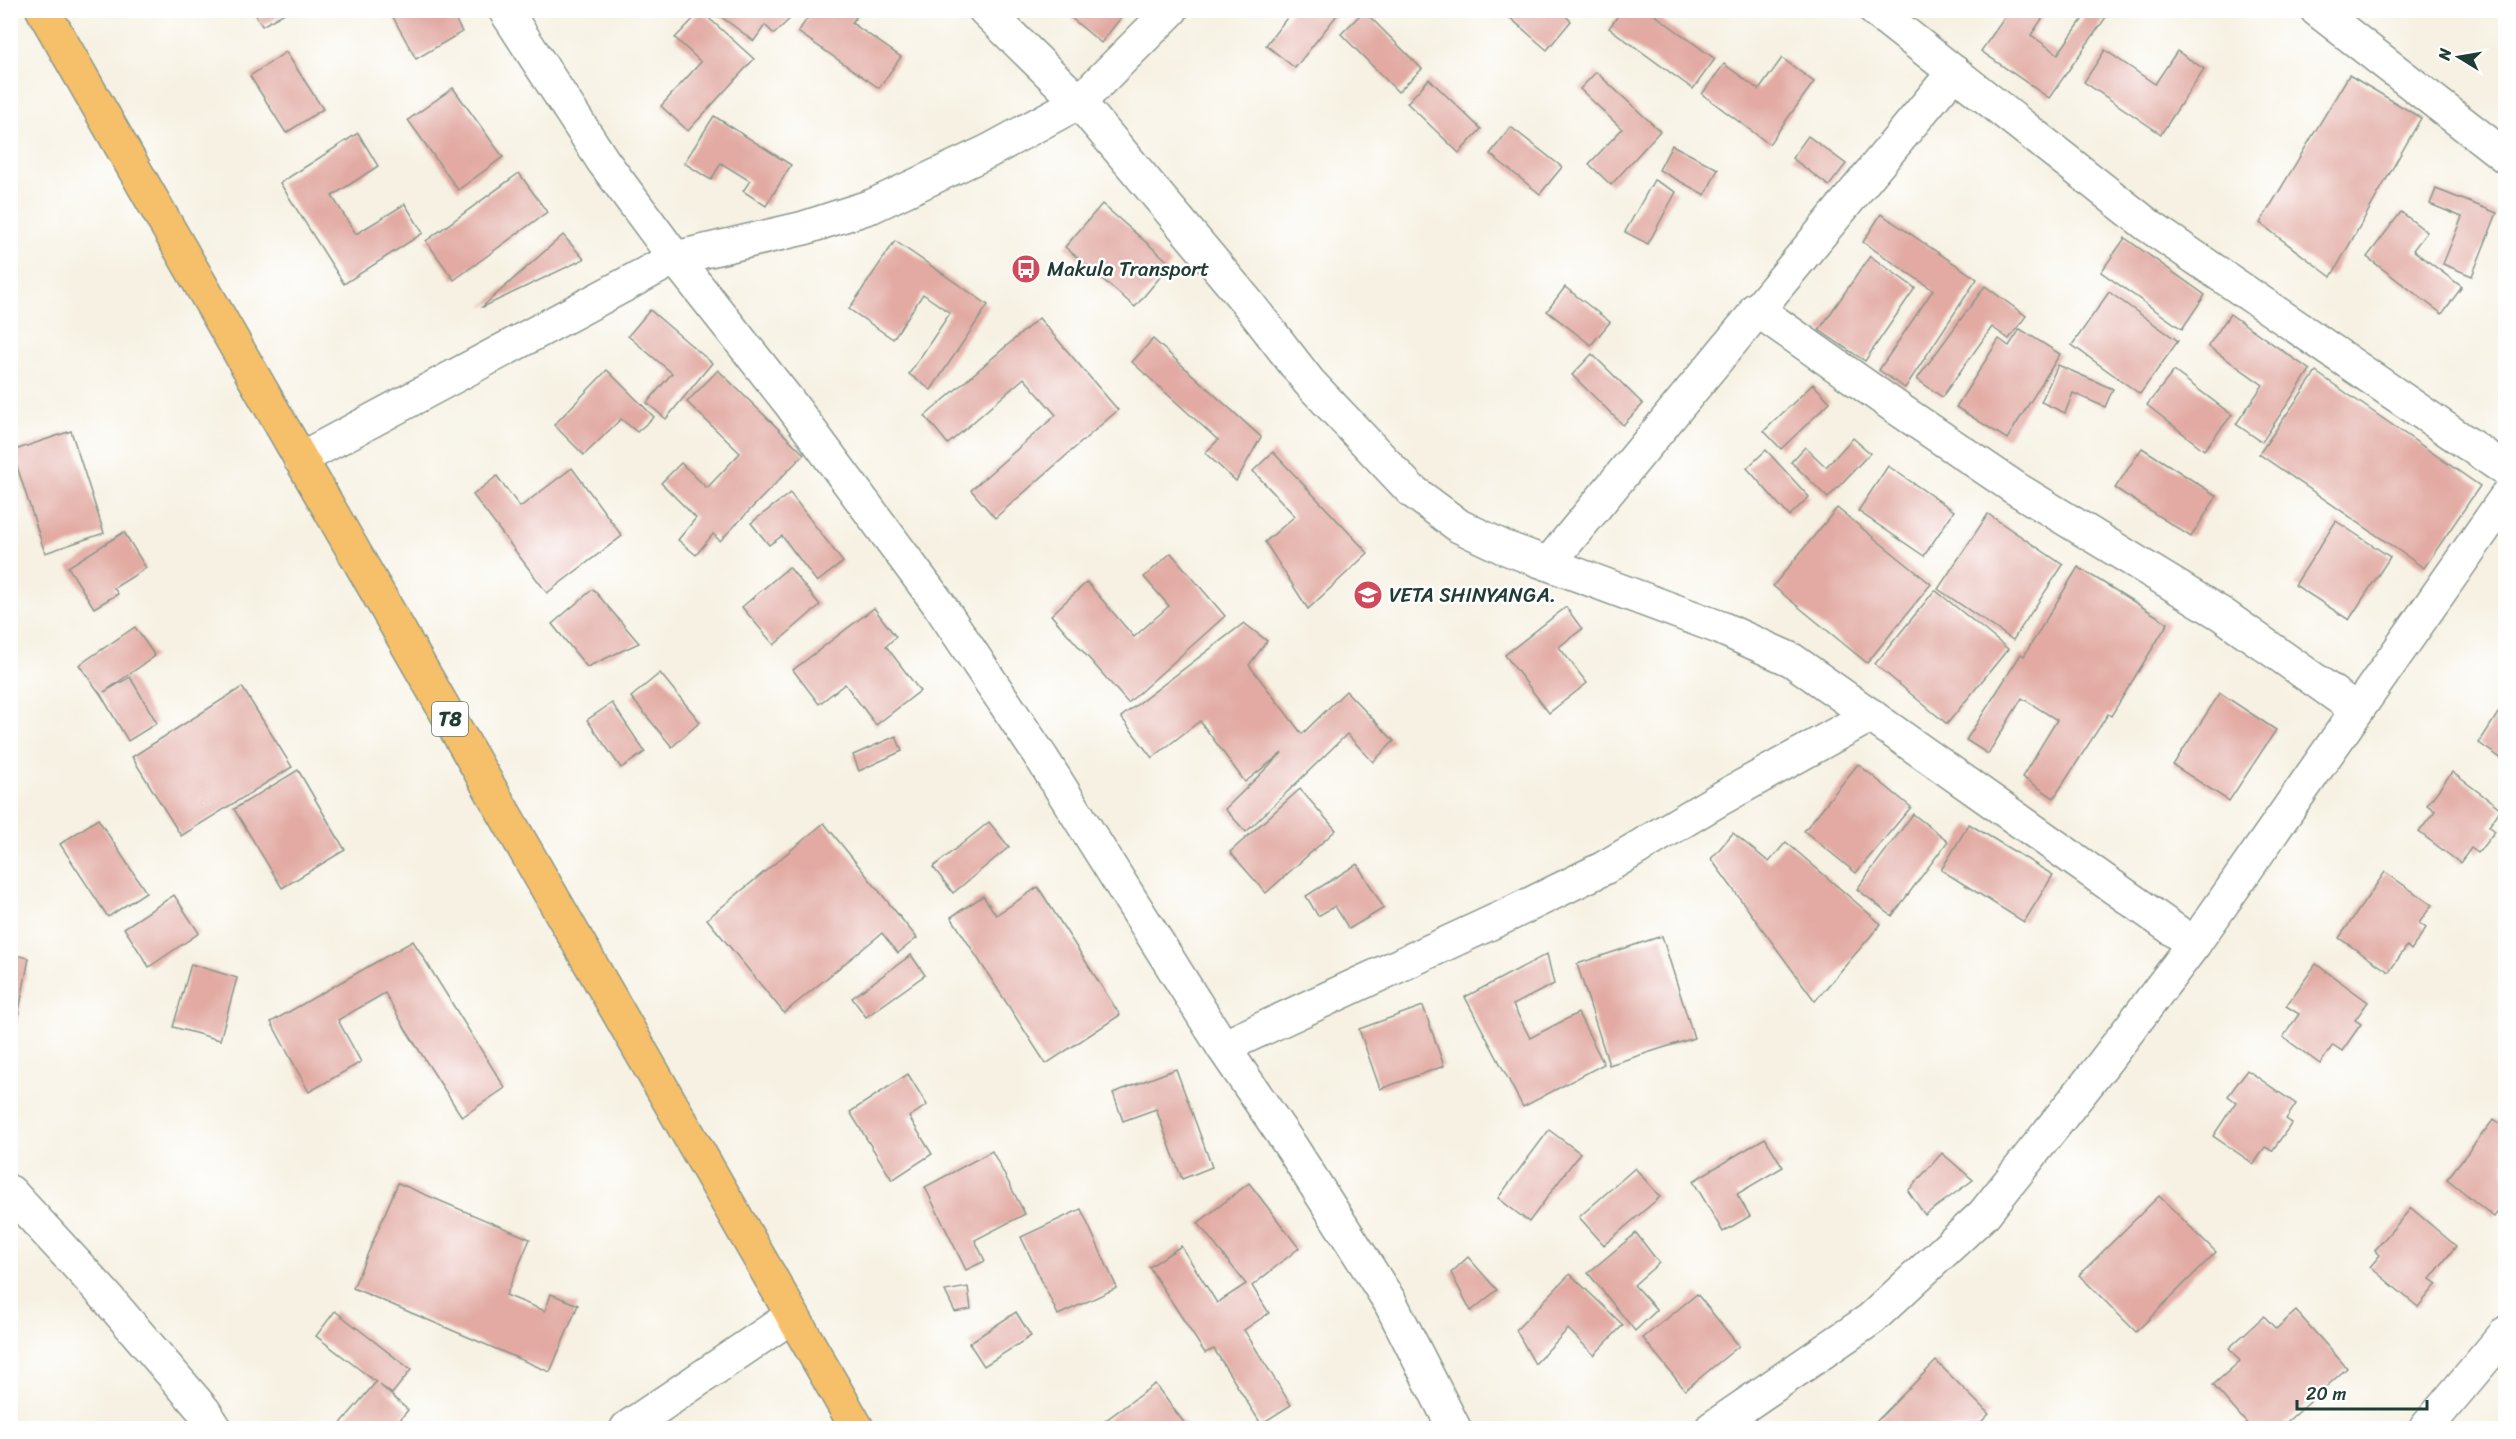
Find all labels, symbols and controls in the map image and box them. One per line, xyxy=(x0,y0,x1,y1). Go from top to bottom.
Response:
north arrow xyxy=(2429,27,2489,87)
text: N xyxy=(2429,45,2460,63)
place label: Makula Transport xyxy=(1047,250,1209,288)
bus stop icon: Makula Transport xyxy=(1010,253,1042,285)
place label: VETA SHINYANGA. xyxy=(1389,576,1556,614)
school or university icon: VETA SHINYANGA. xyxy=(1352,579,1384,611)
road number: T8 xyxy=(432,702,468,736)
scale bar xyxy=(2297,1373,2428,1411)
text: 20 m xyxy=(2306,1378,2346,1410)

